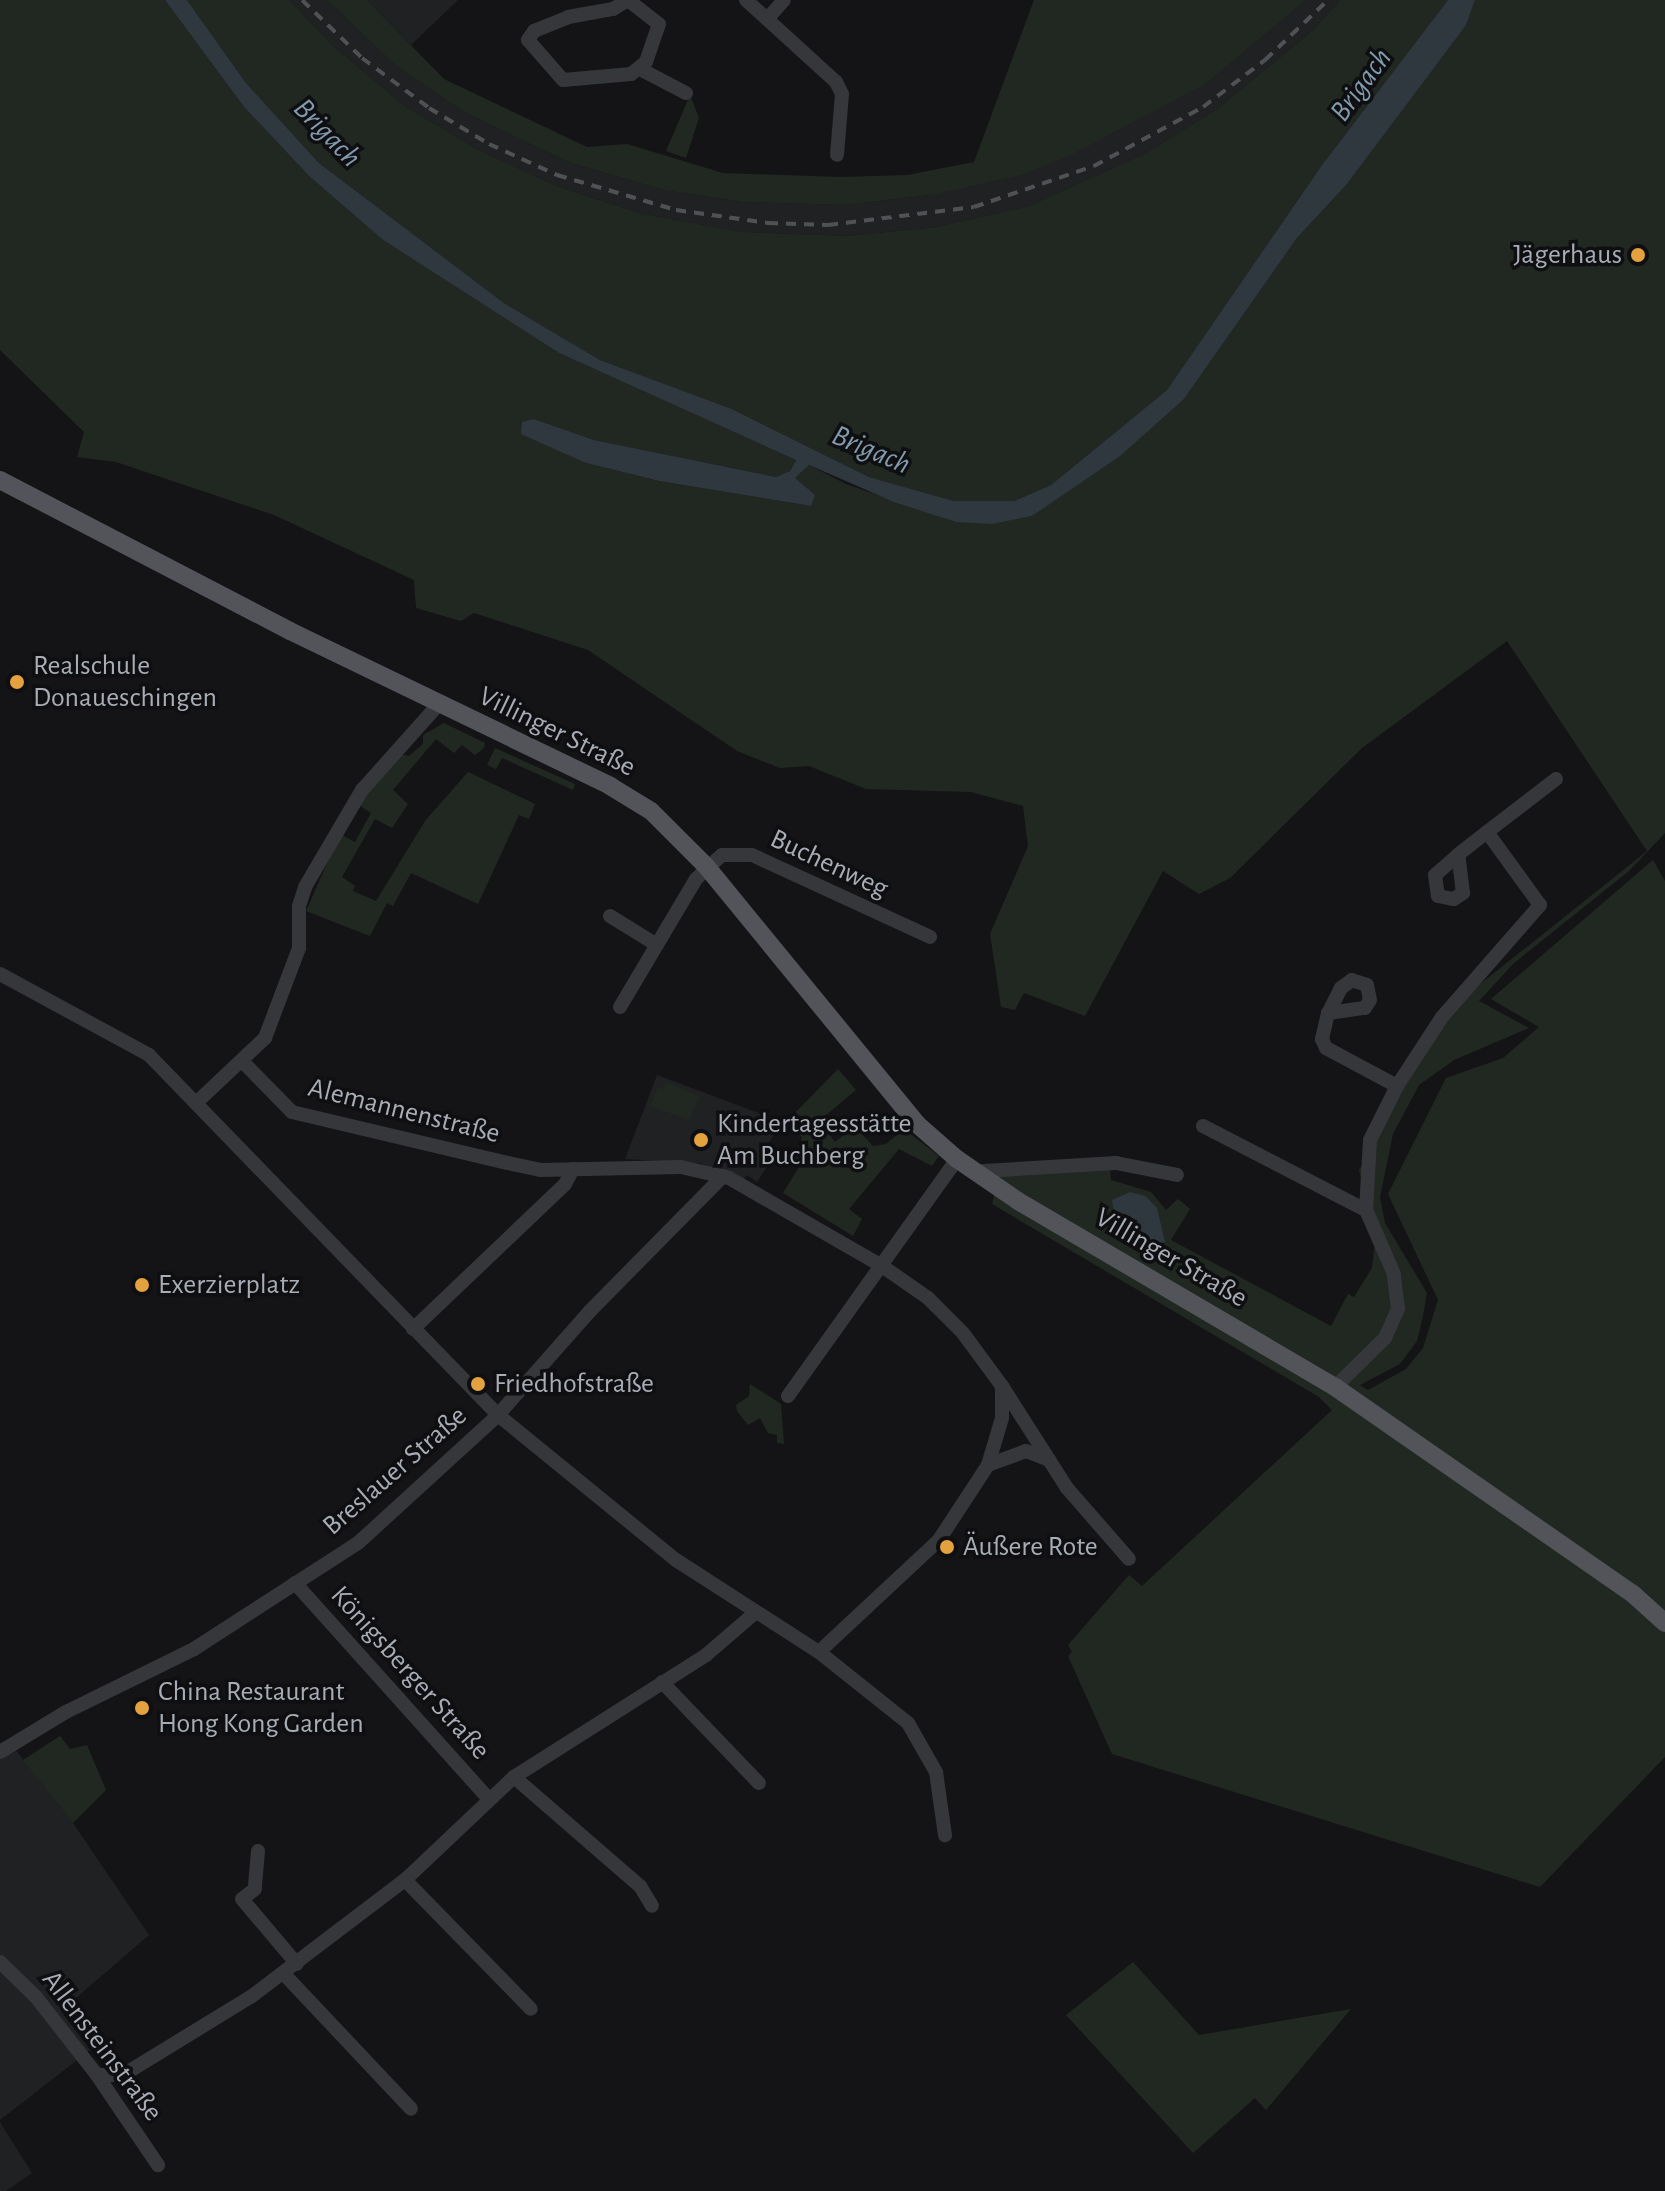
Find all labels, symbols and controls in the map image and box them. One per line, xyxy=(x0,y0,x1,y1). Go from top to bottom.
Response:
water label: Brigach xyxy=(1322,41,1400,129)
water label: Brigach xyxy=(286,91,368,175)
place label: Jägerhaus xyxy=(1513,238,1622,272)
marker: Jägerhaus xyxy=(1629,246,1647,264)
water label: Brigach xyxy=(826,417,916,483)
place label: Realschule Donaueschingen xyxy=(33,649,217,715)
marker: Realschule Donaueschingen xyxy=(8,673,26,691)
street label: Villinger Straße xyxy=(473,680,641,784)
street label: Buchenweg xyxy=(765,822,893,906)
street label: Alemannenstraße xyxy=(305,1071,503,1151)
place label: Kindertagesstätte Am Buchberg xyxy=(717,1107,911,1173)
marker: Kindertagesstätte Am Buchberg xyxy=(692,1131,710,1149)
street label: Villinger Straße xyxy=(1089,1201,1253,1315)
place label: Exerzierplatz xyxy=(158,1268,300,1302)
marker: Exerzierplatz xyxy=(133,1276,151,1294)
place label: Friedhofstraße xyxy=(494,1367,654,1401)
marker: Friedhofstraße xyxy=(469,1375,487,1393)
street label: Breslauer Straße xyxy=(316,1399,474,1543)
place label: Äußere Rote xyxy=(963,1530,1098,1564)
marker: Äußere Rote xyxy=(938,1538,956,1556)
street label: Königsberger Straße xyxy=(323,1579,497,1767)
place label: China Restaurant Hong Kong Garden xyxy=(158,1675,364,1741)
marker: China Restaurant Hong Kong Garden xyxy=(133,1699,151,1717)
street label: Allensteinstraße xyxy=(34,1964,170,2128)

